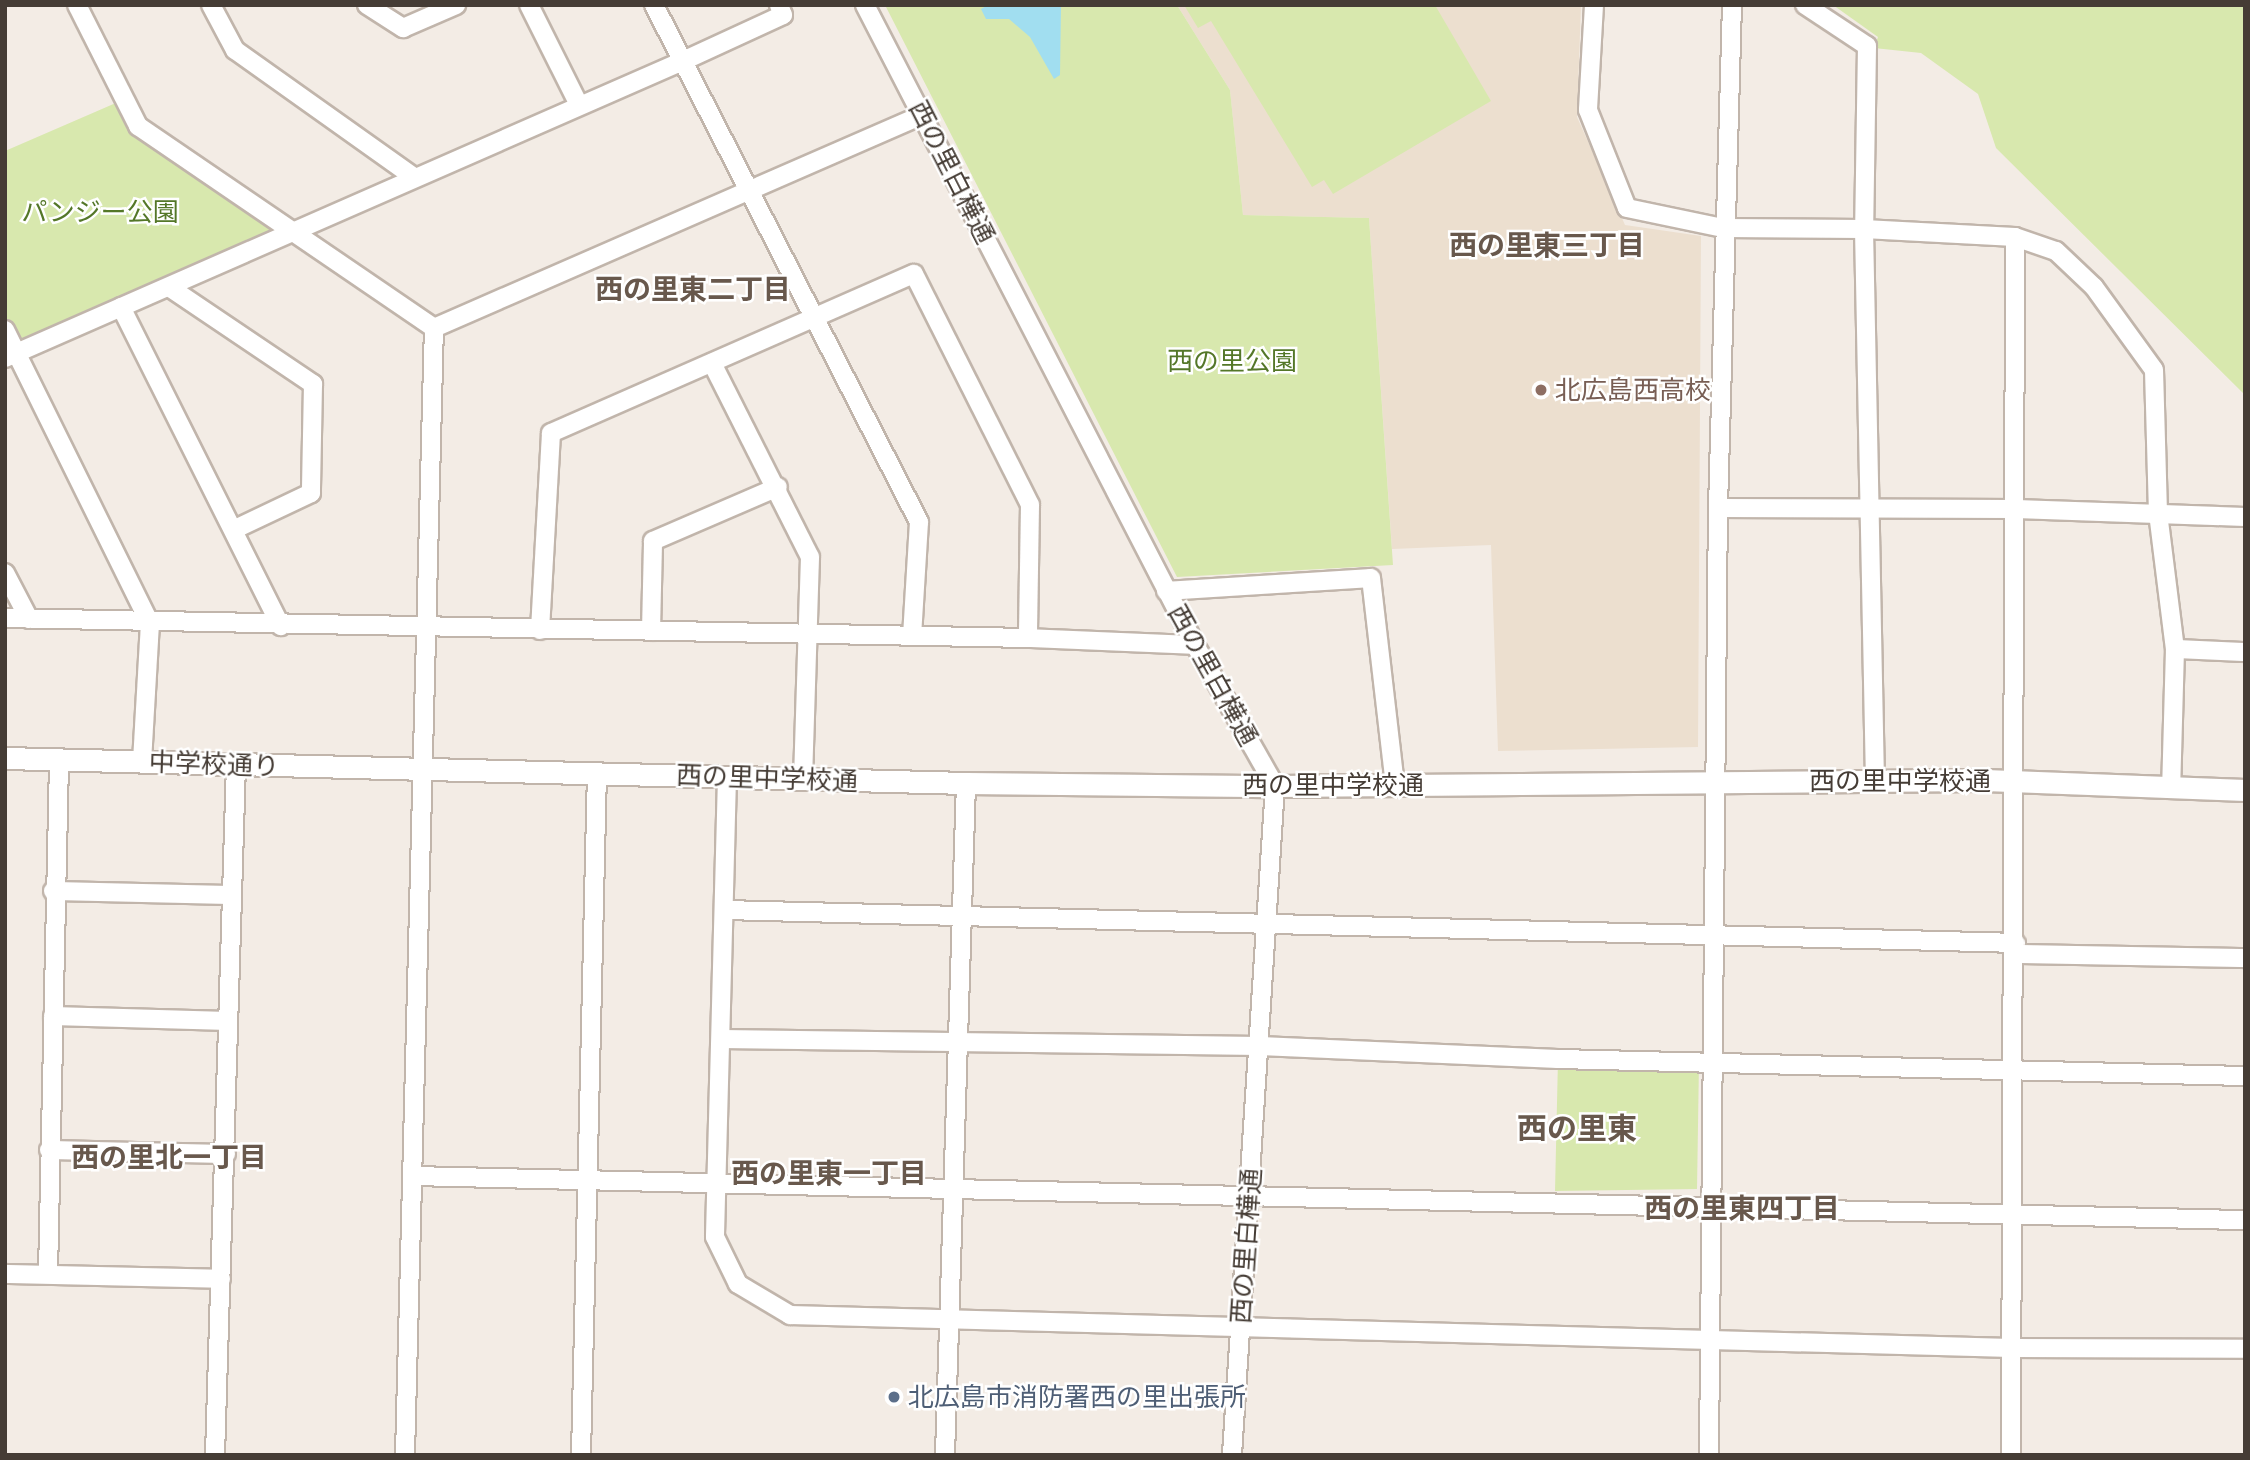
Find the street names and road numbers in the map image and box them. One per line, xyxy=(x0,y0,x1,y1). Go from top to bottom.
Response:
street label: 西の里白樺通 xyxy=(903,95,1001,249)
street label: 西の里白樺通 xyxy=(1162,599,1264,751)
street label: 中学校通り xyxy=(148,746,280,782)
street label: 西の里中学校通 xyxy=(676,759,858,797)
street label: 西の里中学校通 xyxy=(1809,765,1991,797)
street label: 西の里中学校通 xyxy=(1242,769,1424,801)
street label: 西の里白樺通 xyxy=(1225,1167,1267,1325)

